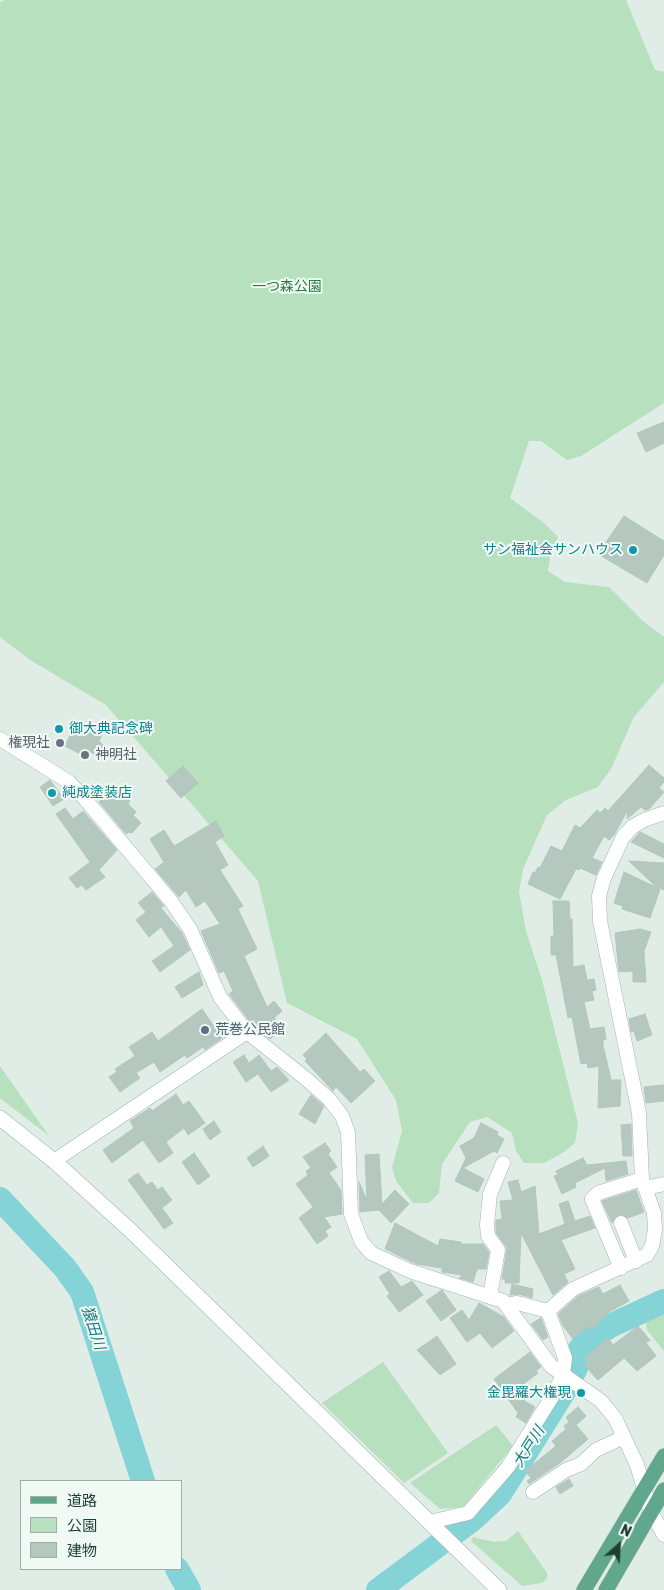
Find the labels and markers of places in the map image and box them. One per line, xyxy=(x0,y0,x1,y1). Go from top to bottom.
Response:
place label: サン福祉会サンハウス xyxy=(483,542,623,558)
marker: サン福祉会サンハウス xyxy=(627,544,639,556)
place label: 御大典記念碑 xyxy=(69,721,153,737)
marker: 御大典記念碑 xyxy=(53,723,65,735)
place label: 権現社 xyxy=(8,735,50,751)
marker: 権現社 xyxy=(54,737,66,749)
place label: 神明社 xyxy=(95,747,137,763)
marker: 神明社 xyxy=(79,749,91,761)
place label: 純成塗装店 xyxy=(62,785,132,801)
marker: 純成塗装店 xyxy=(46,787,58,799)
place label: 荒巻公民館 xyxy=(215,1022,285,1038)
marker: 荒巻公民館 xyxy=(199,1024,211,1036)
place label: 金毘羅大権現 xyxy=(487,1385,571,1401)
marker: 金毘羅大権現 xyxy=(575,1387,587,1399)

